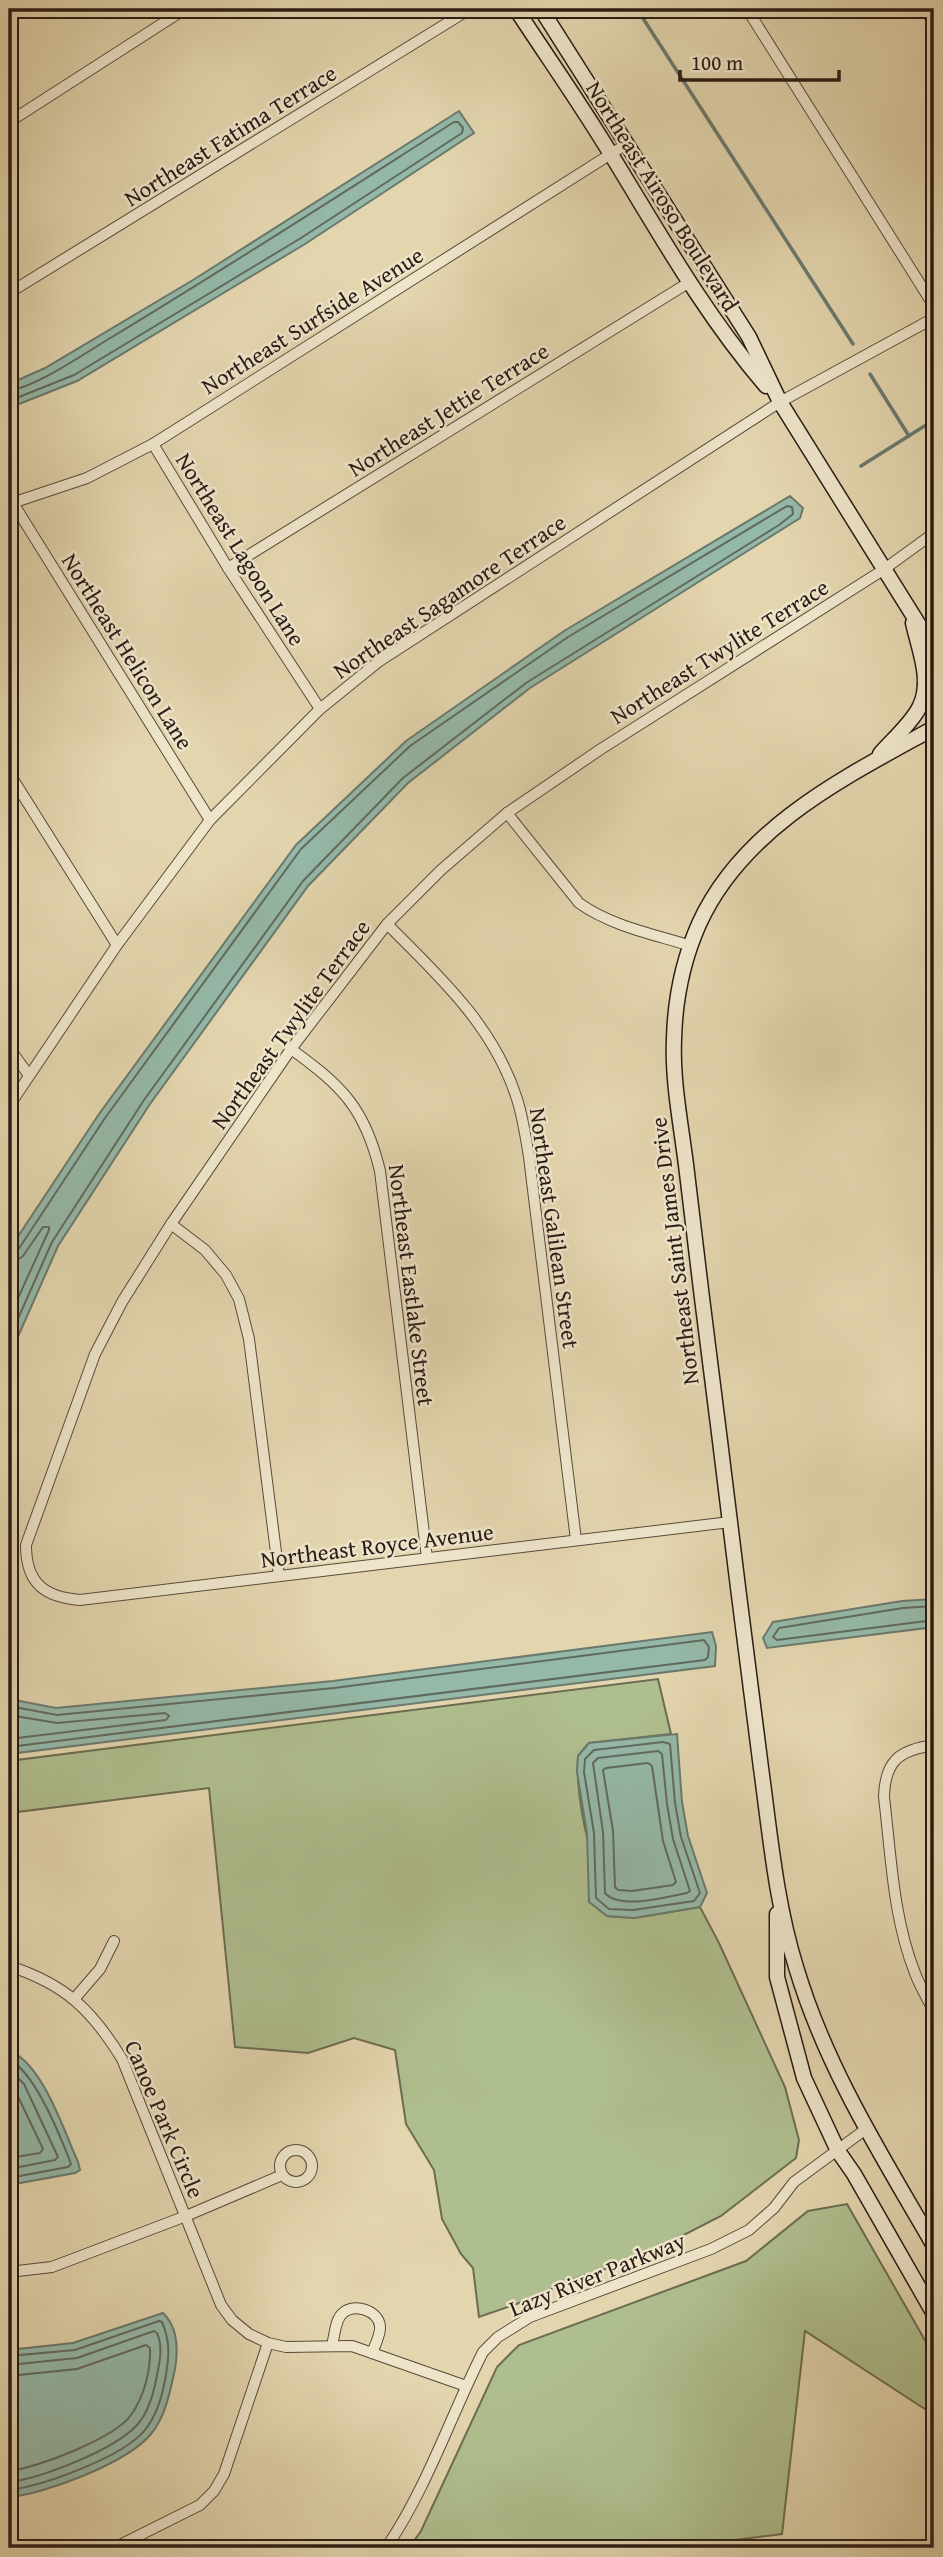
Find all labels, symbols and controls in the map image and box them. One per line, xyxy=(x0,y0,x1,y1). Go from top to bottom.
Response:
scale bar xyxy=(680,38,840,82)
text: 100 m xyxy=(691,47,743,78)
street label: Northeast Fatima Terrace xyxy=(117,56,343,214)
street label: Northeast Airoso Boulevard xyxy=(578,74,748,318)
street label: Northeast Surfside Avenue xyxy=(195,238,429,402)
street label: Northeast Jettie Terrace xyxy=(341,334,555,484)
street label: Northeast Lagoon Lane xyxy=(168,446,314,652)
street label: Northeast Sagamore Terrace xyxy=(326,506,572,686)
street label: Northeast Helicon Lane xyxy=(54,546,202,756)
street label: Northeast Twylite Terrace xyxy=(603,570,835,732)
street label: Northeast Twylite Terrace xyxy=(203,912,377,1136)
street label: Northeast Galilean Street xyxy=(522,1105,588,1351)
street label: Northeast Saint James Drive xyxy=(641,1115,707,1387)
street label: Northeast Eastlake Street xyxy=(381,1162,443,1408)
street label: Northeast Royce Avenue xyxy=(259,1514,495,1576)
street label: Canoe Park Circle xyxy=(117,2035,213,2203)
street label: Lazy River Parkway xyxy=(504,2223,691,2324)

